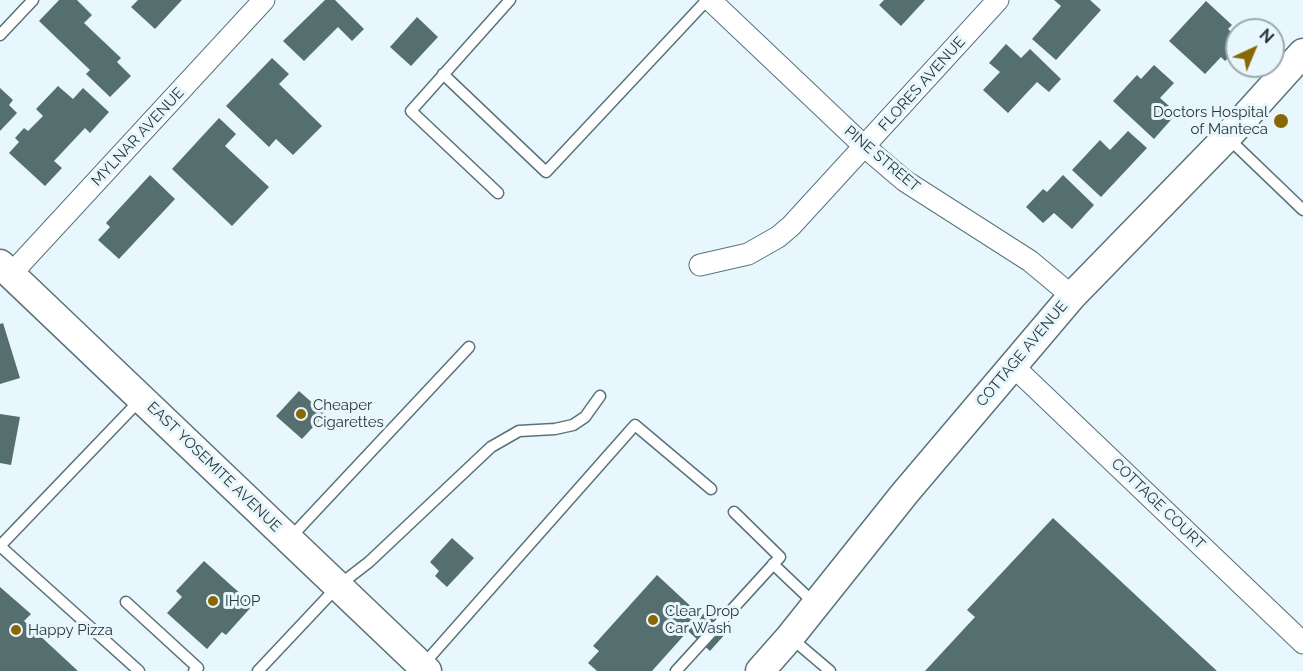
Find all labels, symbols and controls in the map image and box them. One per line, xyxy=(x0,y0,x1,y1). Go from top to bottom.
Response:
north arrow xyxy=(1225,18,1285,78)
text: N xyxy=(1255,25,1277,47)
street label: FLORES AVENUE xyxy=(875,33,969,135)
street label: MYLNAR AVENUE xyxy=(88,84,188,190)
place label: Doctors Hospital of Manteca xyxy=(1153,103,1268,138)
marker: Doctors Hospital of Manteca xyxy=(1272,112,1290,130)
street label: PINE STREET xyxy=(841,122,923,196)
street label: COTTAGE AVENUE xyxy=(973,297,1071,411)
place label: Cheaper Cigarettes xyxy=(313,396,384,431)
street label: EAST YOSEMITE AVENUE xyxy=(143,398,285,536)
marker: Cheaper Cigarettes xyxy=(294,407,308,421)
street label: COTTAGE COURT xyxy=(1107,455,1209,553)
place label: IHOP xyxy=(225,592,260,610)
marker: IHOP xyxy=(206,594,220,608)
place label: Clear Drop Car Wash xyxy=(665,602,739,637)
marker: Clear Drop Car Wash xyxy=(646,613,660,627)
place label: Happy Pizza xyxy=(28,621,113,639)
marker: Happy Pizza xyxy=(9,623,23,637)

